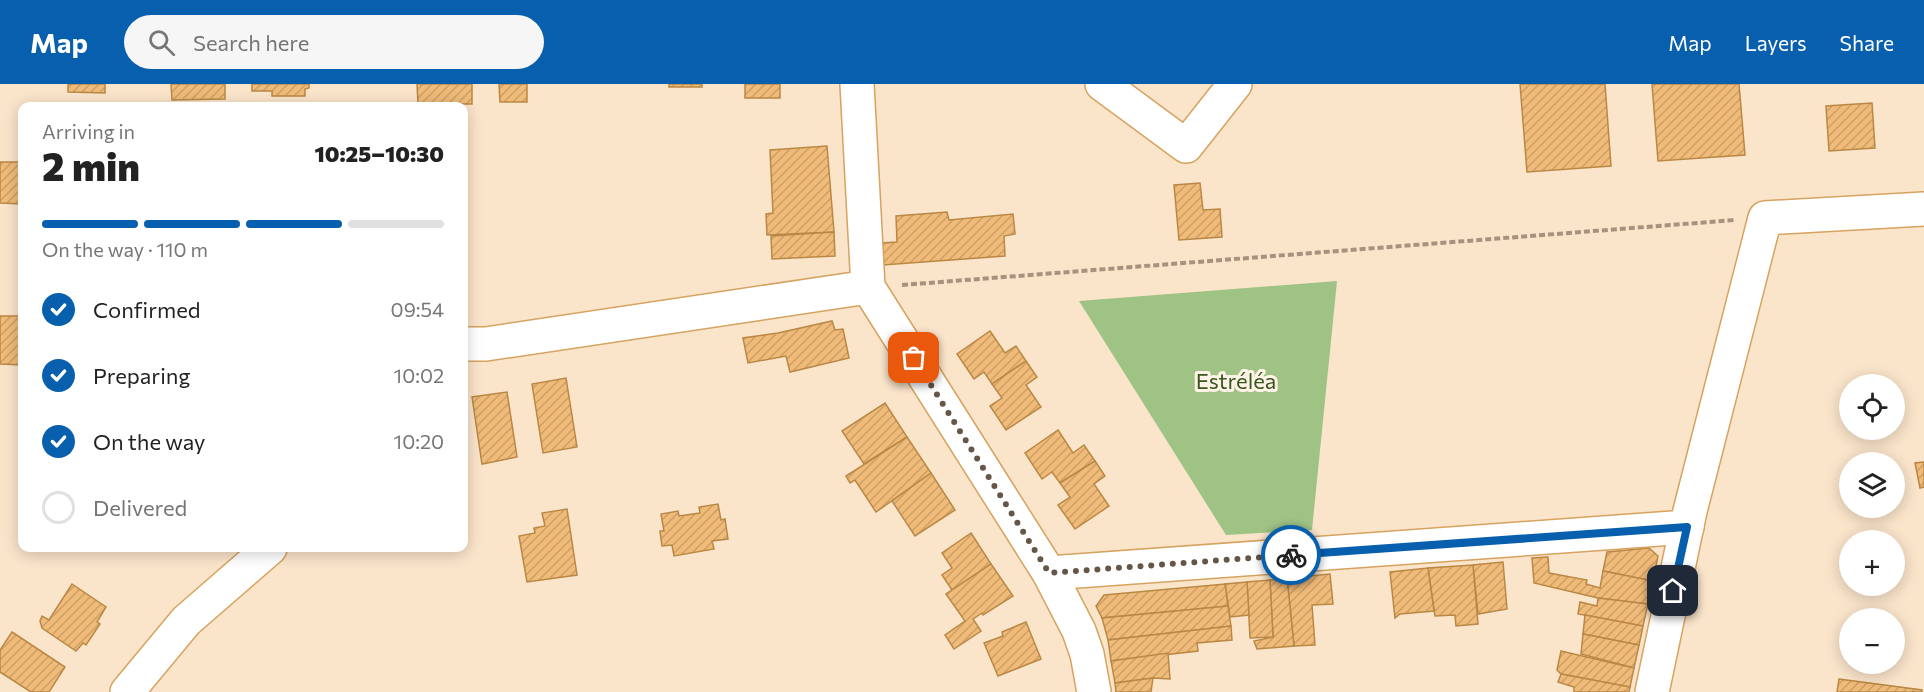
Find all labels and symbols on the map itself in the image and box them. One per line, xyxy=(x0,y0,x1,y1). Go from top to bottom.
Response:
pin xyxy=(888,332,939,383)
park label: Estréléa xyxy=(1196,367,1276,394)
courier xyxy=(1261,525,1321,585)
pin xyxy=(1647,565,1698,616)

